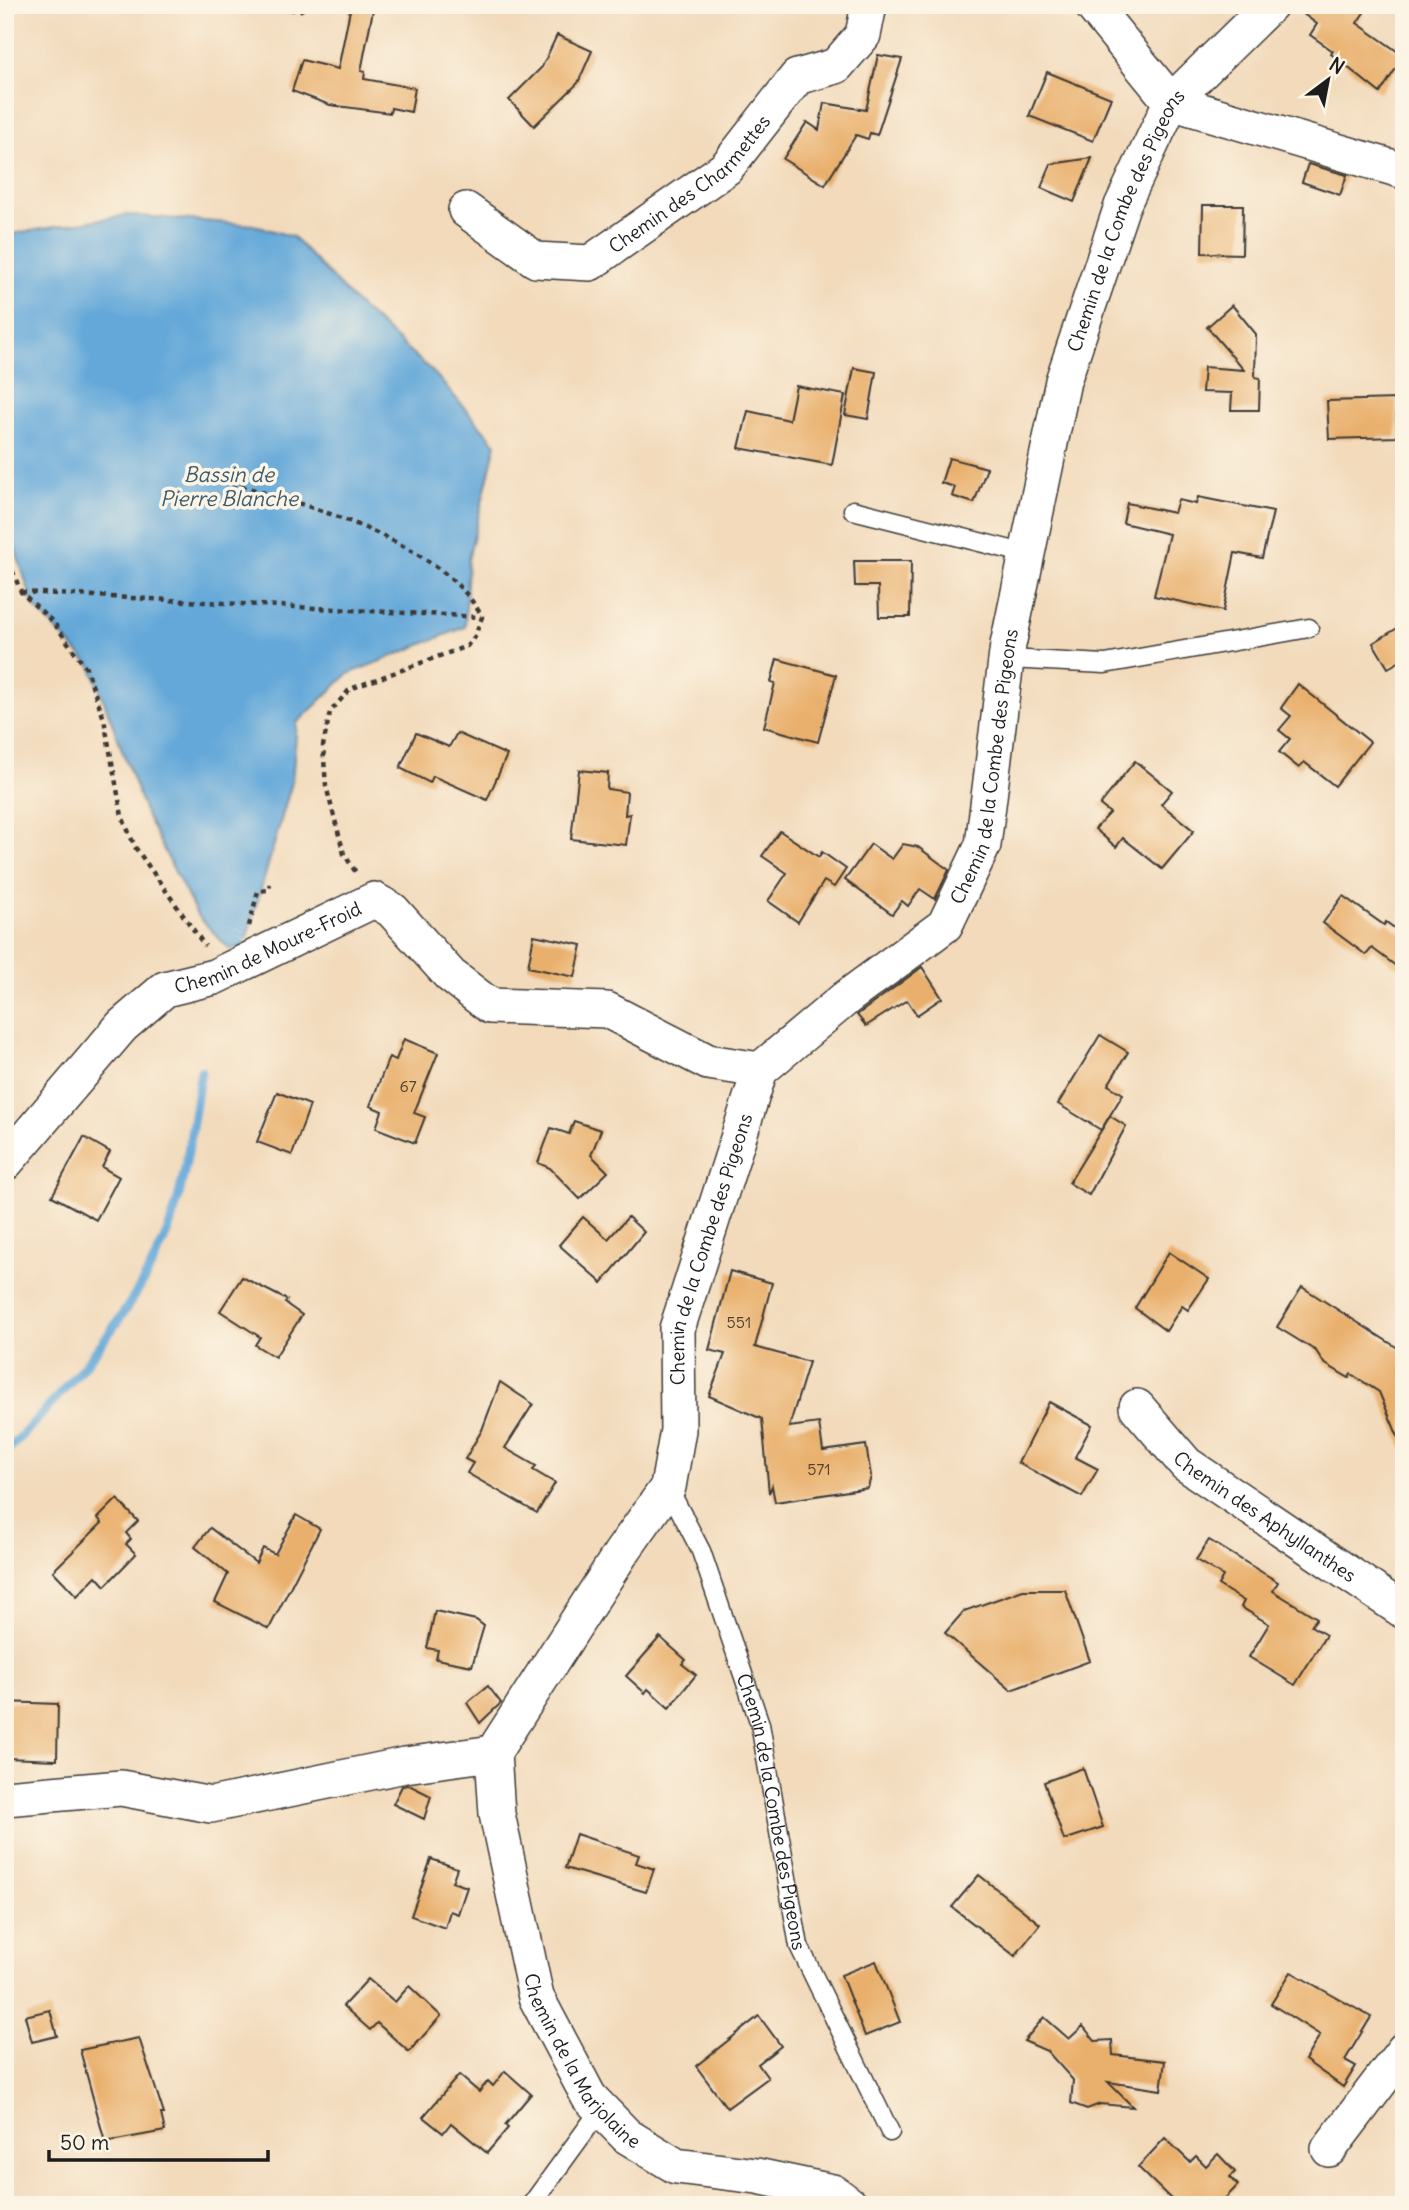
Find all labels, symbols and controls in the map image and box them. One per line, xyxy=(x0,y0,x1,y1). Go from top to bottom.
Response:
north arrow xyxy=(1294,46,1364,116)
text: N xyxy=(1325,52,1349,79)
street label: Chemin de la Combe des Pigeons xyxy=(1062,83,1190,355)
street label: Chemin des Charmettes xyxy=(604,110,775,258)
water label: Bassin de Pierre Blanche xyxy=(160,461,300,512)
street label: Chemin de la Combe des Pigeons xyxy=(945,626,1023,908)
street label: Chemin de Moure-Froid xyxy=(172,896,365,998)
house number: 67 xyxy=(399,1076,417,1096)
street label: Chemin de la Combe des Pigeons xyxy=(665,1110,757,1385)
house number: 551 xyxy=(727,1312,751,1332)
street label: Chemin des Aphyllanthes xyxy=(1168,1446,1361,1587)
house number: 571 xyxy=(807,1459,831,1479)
street label: Chemin de la Combe des Pigeons xyxy=(732,1670,811,1952)
street label: Chemin de la Marjolaine xyxy=(519,1971,645,2153)
scale bar xyxy=(49,2119,268,2163)
text: 50 m xyxy=(60,2129,109,2156)

